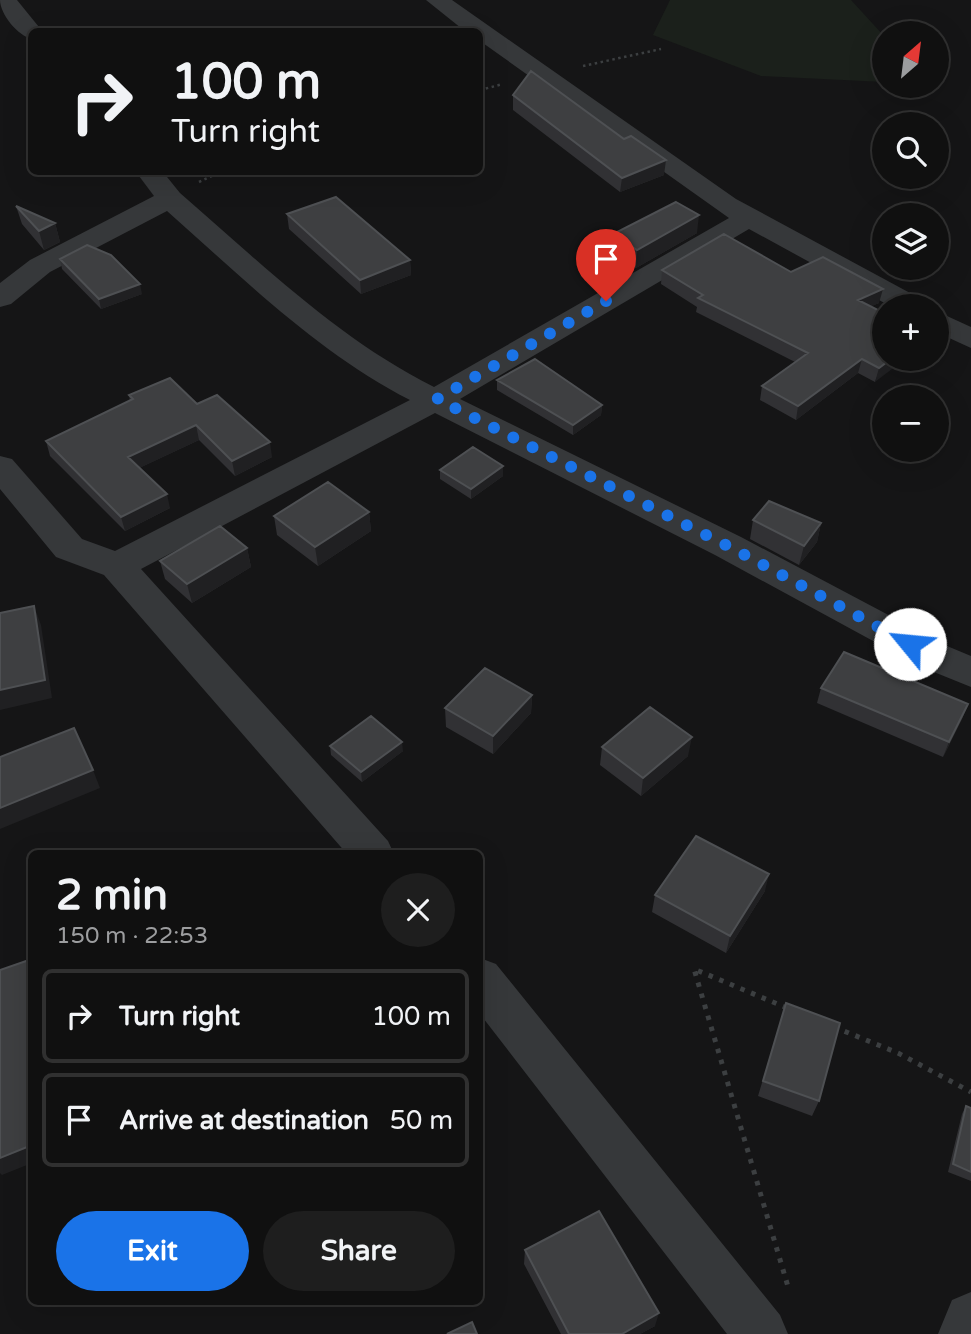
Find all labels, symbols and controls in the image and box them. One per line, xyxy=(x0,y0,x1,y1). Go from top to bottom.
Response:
north arrow xyxy=(872,21,948,98)
map controls xyxy=(872,21,949,462)
text: 100 m xyxy=(171,53,321,112)
icon: right xyxy=(56,56,147,147)
button: search xyxy=(872,112,949,189)
text: Turn right xyxy=(171,113,320,151)
button: layers xyxy=(872,203,949,280)
pin xyxy=(576,229,636,301)
icon: arrive xyxy=(587,240,625,278)
button: + xyxy=(872,294,949,371)
button: − xyxy=(872,385,949,462)
position arrow xyxy=(873,607,947,681)
text: 2 min xyxy=(56,870,168,921)
button: close xyxy=(381,873,455,947)
text: 150 m · 22:53 xyxy=(56,922,208,950)
icon: right xyxy=(60,997,98,1035)
text: Turn right xyxy=(119,1001,240,1032)
text: 100 m xyxy=(371,1001,451,1032)
icon: arrive xyxy=(60,1101,98,1139)
text: Arrive at destination xyxy=(119,1105,369,1136)
text: 50 m xyxy=(390,1105,453,1136)
button: Exit xyxy=(56,1211,249,1291)
button: Share xyxy=(263,1211,455,1291)

